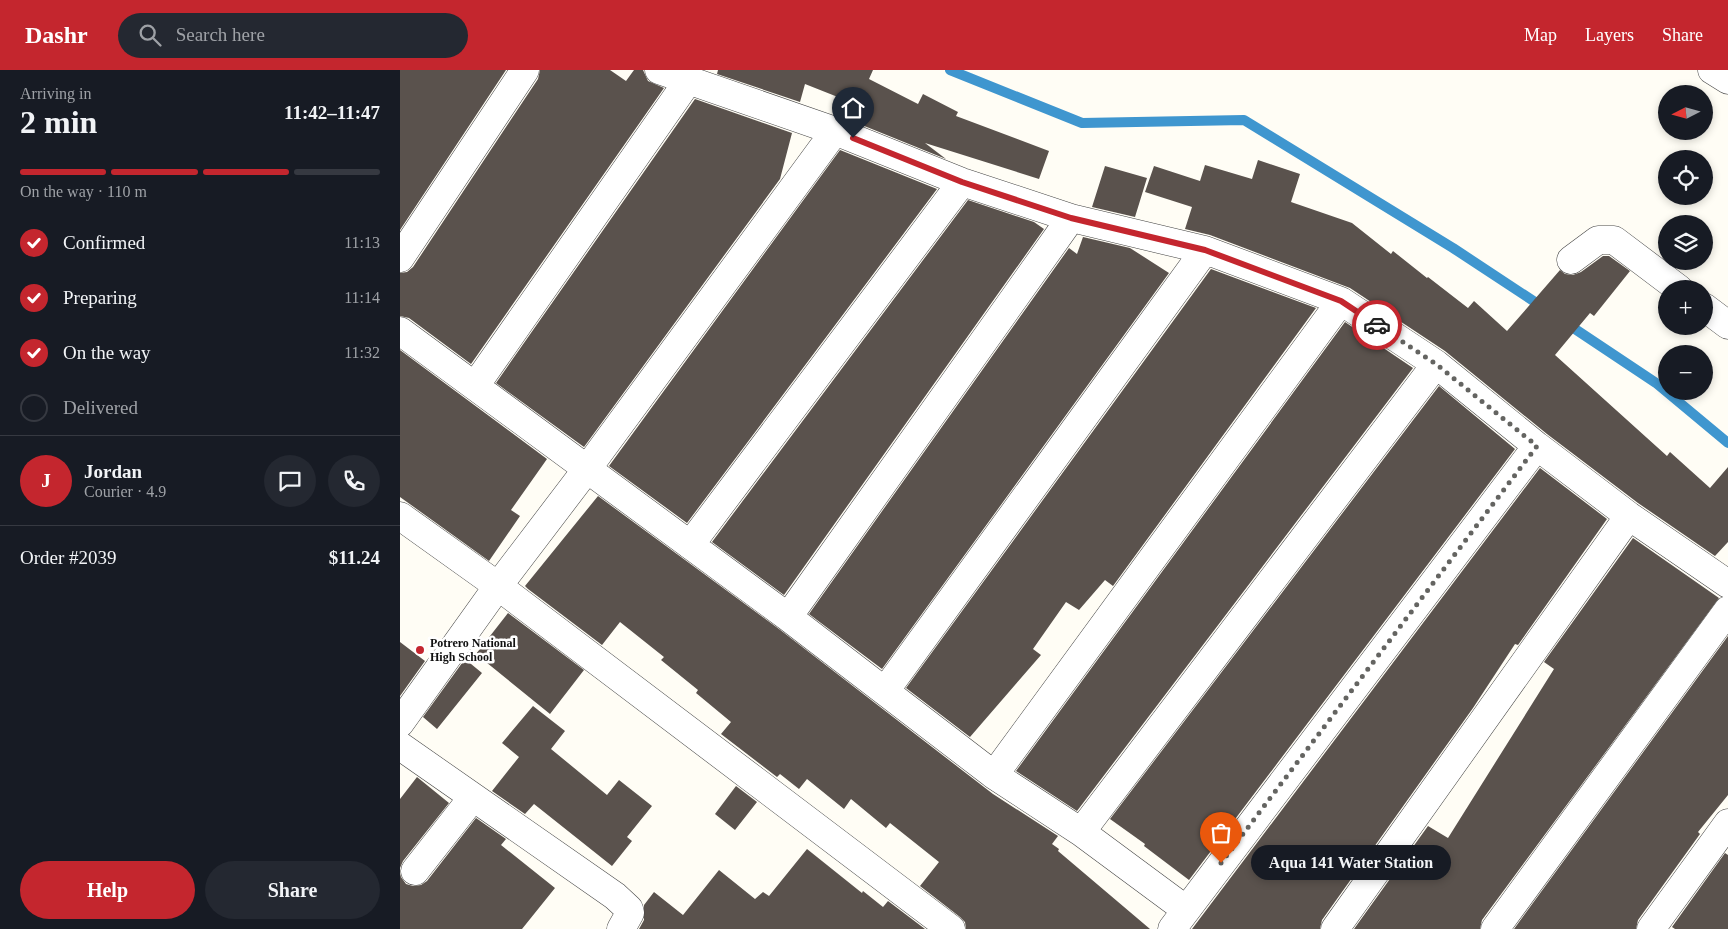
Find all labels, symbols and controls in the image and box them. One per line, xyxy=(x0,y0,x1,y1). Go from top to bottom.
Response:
search box xyxy=(118,13,468,58)
icon: search xyxy=(136,21,164,49)
text: Dashr xyxy=(25,22,88,48)
text: Search here xyxy=(176,24,265,45)
text: Map xyxy=(1524,25,1557,45)
text: Layers xyxy=(1585,25,1634,45)
text: Share xyxy=(1662,25,1703,45)
text: Arriving in xyxy=(20,85,92,102)
north arrow xyxy=(1658,85,1712,140)
map controls xyxy=(1658,85,1713,400)
pin xyxy=(832,87,874,138)
icon: home xyxy=(839,94,867,122)
text: 11:42–11:47 xyxy=(284,102,380,123)
text: 2 min xyxy=(20,104,97,140)
button: locate xyxy=(1658,150,1713,205)
text: On the way · 110 m xyxy=(20,183,147,200)
button: layers xyxy=(1658,215,1713,270)
icon: check xyxy=(20,229,48,257)
text: Confirmed xyxy=(63,232,145,253)
text: 11:13 xyxy=(344,234,380,251)
button: + xyxy=(1658,280,1713,335)
icon: check xyxy=(20,284,48,312)
text: Preparing xyxy=(63,287,137,308)
text: 11:14 xyxy=(344,289,380,306)
courier xyxy=(1352,300,1402,350)
icon: car xyxy=(1363,311,1391,339)
icon: check xyxy=(20,339,48,367)
text: On the way xyxy=(63,342,151,363)
text: 11:32 xyxy=(344,344,380,361)
button: − xyxy=(1658,345,1713,400)
text: Delivered xyxy=(63,397,138,418)
button: chat xyxy=(264,455,316,507)
button: phone xyxy=(328,455,380,507)
text: Jordan xyxy=(84,461,142,482)
text: J xyxy=(41,470,51,491)
text: Courier · 4.9 xyxy=(84,483,166,500)
text: Order #2039 xyxy=(20,547,117,568)
text: $11.24 xyxy=(329,547,380,568)
place label: Potrero National High School xyxy=(430,636,517,664)
marker: Potrero National High School xyxy=(414,644,426,656)
pin xyxy=(1200,812,1242,863)
icon: bag xyxy=(1207,819,1235,847)
callout: Aqua 141 Water Station xyxy=(1251,846,1451,880)
text: Aqua 141 Water Station xyxy=(1269,854,1433,871)
button: Help xyxy=(20,861,195,919)
button: Share xyxy=(205,861,380,919)

